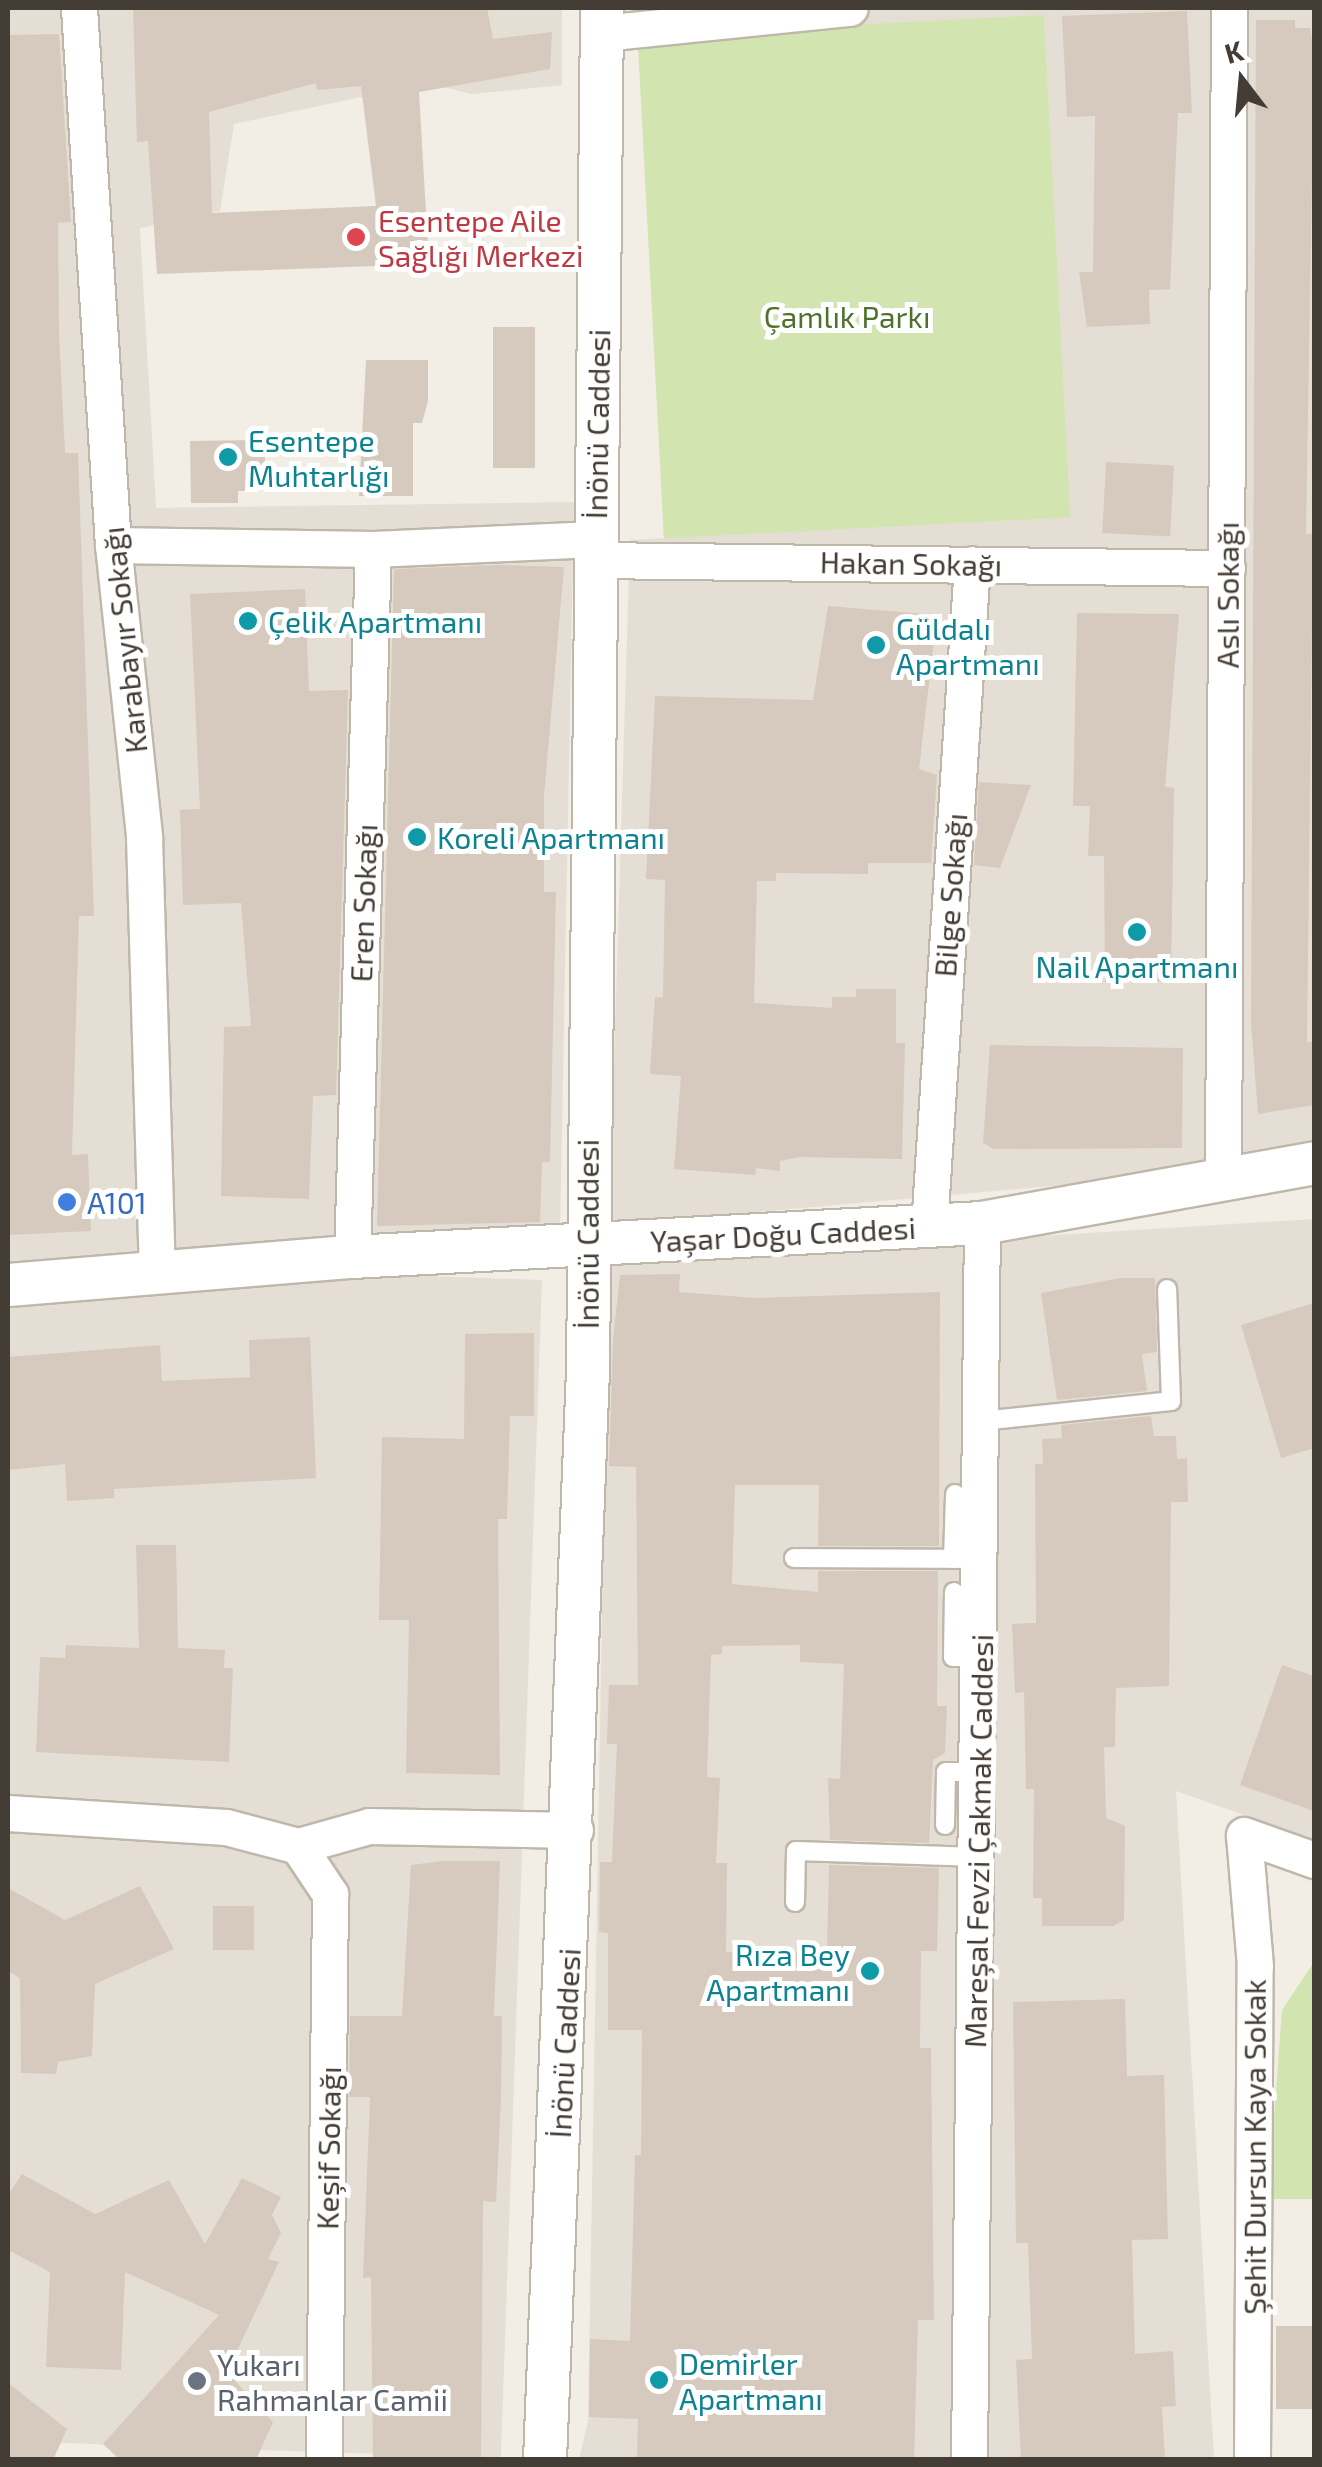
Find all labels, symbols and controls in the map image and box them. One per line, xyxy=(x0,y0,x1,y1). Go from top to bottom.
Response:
north arrow xyxy=(1192,30,1292,130)
text: K xyxy=(1220,32,1247,70)
place label: Esentepe Aile Sağlığı Merkezi xyxy=(378,202,583,272)
marker: Esentepe Aile Sağlığı Merkezi xyxy=(343,224,369,250)
park label: Çamlık Parkı xyxy=(763,298,931,334)
street label: İnönü Caddesi xyxy=(577,329,617,519)
place label: Esentepe Muhtarlığı xyxy=(248,422,389,492)
marker: Esentepe Muhtarlığı xyxy=(217,446,239,468)
street label: Aslı Sokağı xyxy=(1209,522,1245,668)
street label: Karabayır Sokağı xyxy=(94,525,154,755)
street label: Hakan Sokağı xyxy=(820,543,1002,583)
place label: Çelik Apartmanı xyxy=(268,603,483,639)
marker: Çelik Apartmanı xyxy=(237,610,259,632)
place label: Güldalı Apartmanı xyxy=(896,610,1040,680)
marker: Güldalı Apartmanı xyxy=(865,634,887,656)
street label: Bilge Sokağı xyxy=(926,812,974,978)
place label: Koreli Apartmanı xyxy=(437,819,666,855)
street label: Eren Sokağı xyxy=(342,823,384,983)
marker: Koreli Apartmanı xyxy=(406,826,428,848)
marker: Nail Apartmanı xyxy=(1126,921,1148,943)
place label: Nail Apartmanı xyxy=(1035,948,1239,984)
street label: İnönü Caddesi xyxy=(569,1139,605,1329)
place label: A101 xyxy=(87,1184,147,1220)
marker: A101 xyxy=(56,1191,78,1213)
street label: Yaşar Doğu Caddesi xyxy=(649,1209,917,1259)
street label: Mareşal Fevzi Çakmak Caddesi xyxy=(956,1633,1000,2049)
place label: Rıza Bey Apartmanı xyxy=(706,1936,850,2006)
street label: İnönü Caddesi xyxy=(541,1947,587,2139)
marker: Rıza Bey Apartmanı xyxy=(859,1960,881,1982)
street label: Şehit Dursun Kaya Sokak xyxy=(1236,1979,1272,2315)
street label: Keşif Sokağı xyxy=(309,2066,347,2230)
place label: Demirler Apartmanı xyxy=(679,2345,823,2416)
place label: Yukarı Rahmanlar Camii xyxy=(217,2346,448,2416)
marker: Demirler Apartmanı xyxy=(648,2369,670,2391)
marker: Yukarı Rahmanlar Camii xyxy=(186,2370,208,2392)

